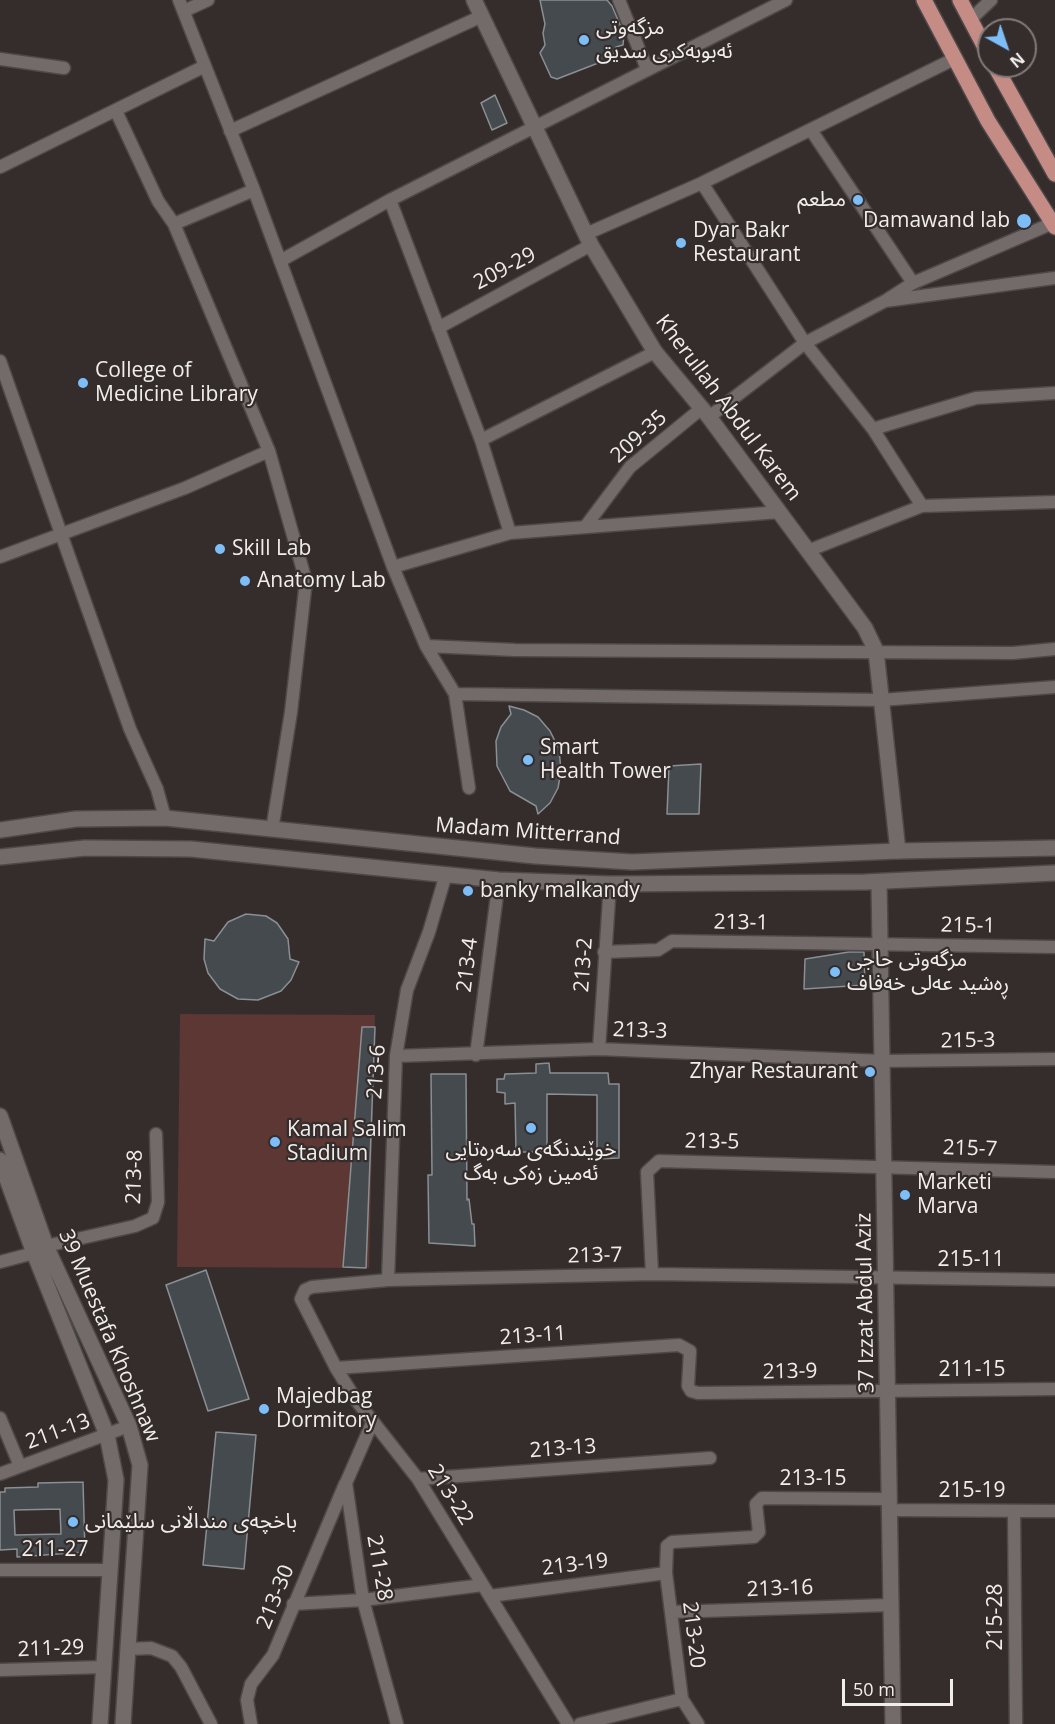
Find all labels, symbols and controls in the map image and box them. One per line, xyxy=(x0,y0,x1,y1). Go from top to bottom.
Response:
place label: مزگەوتی ئەبوبەکری سدیق xyxy=(596,15,733,65)
north arrow xyxy=(977,18,1037,78)
marker: مزگەوتی ئەبوبەکری سدیق xyxy=(577,33,591,47)
text: N xyxy=(1005,48,1029,73)
place label: مطعم xyxy=(797,187,846,213)
marker: مطعم xyxy=(851,193,865,207)
place label: Damawand lab xyxy=(863,208,1010,234)
marker: Damawand lab xyxy=(1015,212,1033,230)
place label: Dyar Bakr Restaurant xyxy=(693,218,800,268)
marker: Dyar Bakr Restaurant xyxy=(674,236,688,250)
street label: 209-29 xyxy=(470,242,540,296)
street label: Kherullah Abdul Karem xyxy=(650,310,806,506)
place label: College of Medicine Library xyxy=(95,358,258,408)
marker: College of Medicine Library xyxy=(76,376,90,390)
street label: 209-35 xyxy=(606,405,672,469)
place label: Skill Lab xyxy=(232,536,311,562)
marker: Skill Lab xyxy=(213,542,227,556)
place label: Anatomy Lab xyxy=(257,568,386,594)
marker: Anatomy Lab xyxy=(238,574,252,588)
place label: Smart Health Tower xyxy=(540,735,671,785)
marker: Smart Health Tower xyxy=(521,753,535,767)
street label: Madam Mitterrand xyxy=(435,813,621,851)
place label: banky malkandy xyxy=(480,878,640,904)
marker: banky malkandy xyxy=(461,884,475,898)
street label: 213-1 xyxy=(713,910,769,936)
street label: 215-1 xyxy=(940,913,996,939)
street label: 213-4 xyxy=(452,936,484,994)
street label: 213-2 xyxy=(570,937,598,993)
place label: مزگەوتی حاجی ڕەشید عەلی خەفاف xyxy=(847,947,1009,997)
marker: مزگەوتی حاجی ڕەشید عەلی خەفاف xyxy=(828,965,842,979)
street label: 213-3 xyxy=(612,1017,668,1045)
street label: 215-3 xyxy=(940,1028,996,1054)
street label: 213-6 xyxy=(363,1044,391,1100)
place label: Zhyar Restaurant xyxy=(689,1059,858,1085)
marker: Zhyar Restaurant xyxy=(863,1065,877,1079)
place label: Kamal Salim Stadium xyxy=(287,1117,407,1167)
marker: خوێندنگەی سەرەتایی ئەمین زەکی بەگ xyxy=(524,1121,538,1135)
street label: 213-5 xyxy=(684,1129,740,1155)
marker: Kamal Salim Stadium xyxy=(268,1135,282,1149)
street label: 215-7 xyxy=(942,1135,998,1163)
place label: خوێندنگەی سەرەتایی ئەمین زەکی بەگ xyxy=(445,1137,617,1187)
street label: 213-8 xyxy=(121,1149,149,1205)
place label: Marketi Marva xyxy=(917,1170,992,1220)
marker: Marketi Marva xyxy=(898,1188,912,1202)
street label: 37 Izzat Abdul Aziz xyxy=(852,1213,880,1393)
street label: 39 Muestafa Khoshnaw xyxy=(53,1226,165,1446)
street label: 213-7 xyxy=(567,1243,623,1269)
street label: 215-11 xyxy=(938,1247,1004,1273)
street label: 213-11 xyxy=(499,1321,567,1351)
street label: 211-15 xyxy=(939,1357,1005,1383)
street label: 213-9 xyxy=(762,1359,818,1385)
place label: Majedbag Dormitory xyxy=(276,1384,376,1434)
marker: Majedbag Dormitory xyxy=(257,1402,271,1416)
street label: 211-13 xyxy=(22,1409,94,1455)
street label: 213-13 xyxy=(529,1434,597,1464)
street label: 213-22 xyxy=(422,1460,478,1530)
street label: 213-15 xyxy=(780,1466,846,1492)
street label: 215-19 xyxy=(939,1478,1005,1504)
place label: باخچەی منداڵانی سلێمانی xyxy=(85,1509,297,1535)
marker: باخچەی منداڵانی سلێمانی xyxy=(66,1515,80,1529)
street label: 211-28 xyxy=(361,1533,397,1603)
street label: 211-27 xyxy=(22,1537,88,1563)
street label: 213-19 xyxy=(540,1548,610,1582)
street label: 213-30 xyxy=(252,1561,300,1633)
street label: 213-16 xyxy=(746,1575,814,1603)
street label: 215-28 xyxy=(983,1584,1009,1650)
street label: 213-20 xyxy=(676,1600,710,1670)
street label: 211-29 xyxy=(17,1635,85,1663)
scale bar xyxy=(845,1667,956,1705)
text: 50 m xyxy=(853,1677,895,1701)

